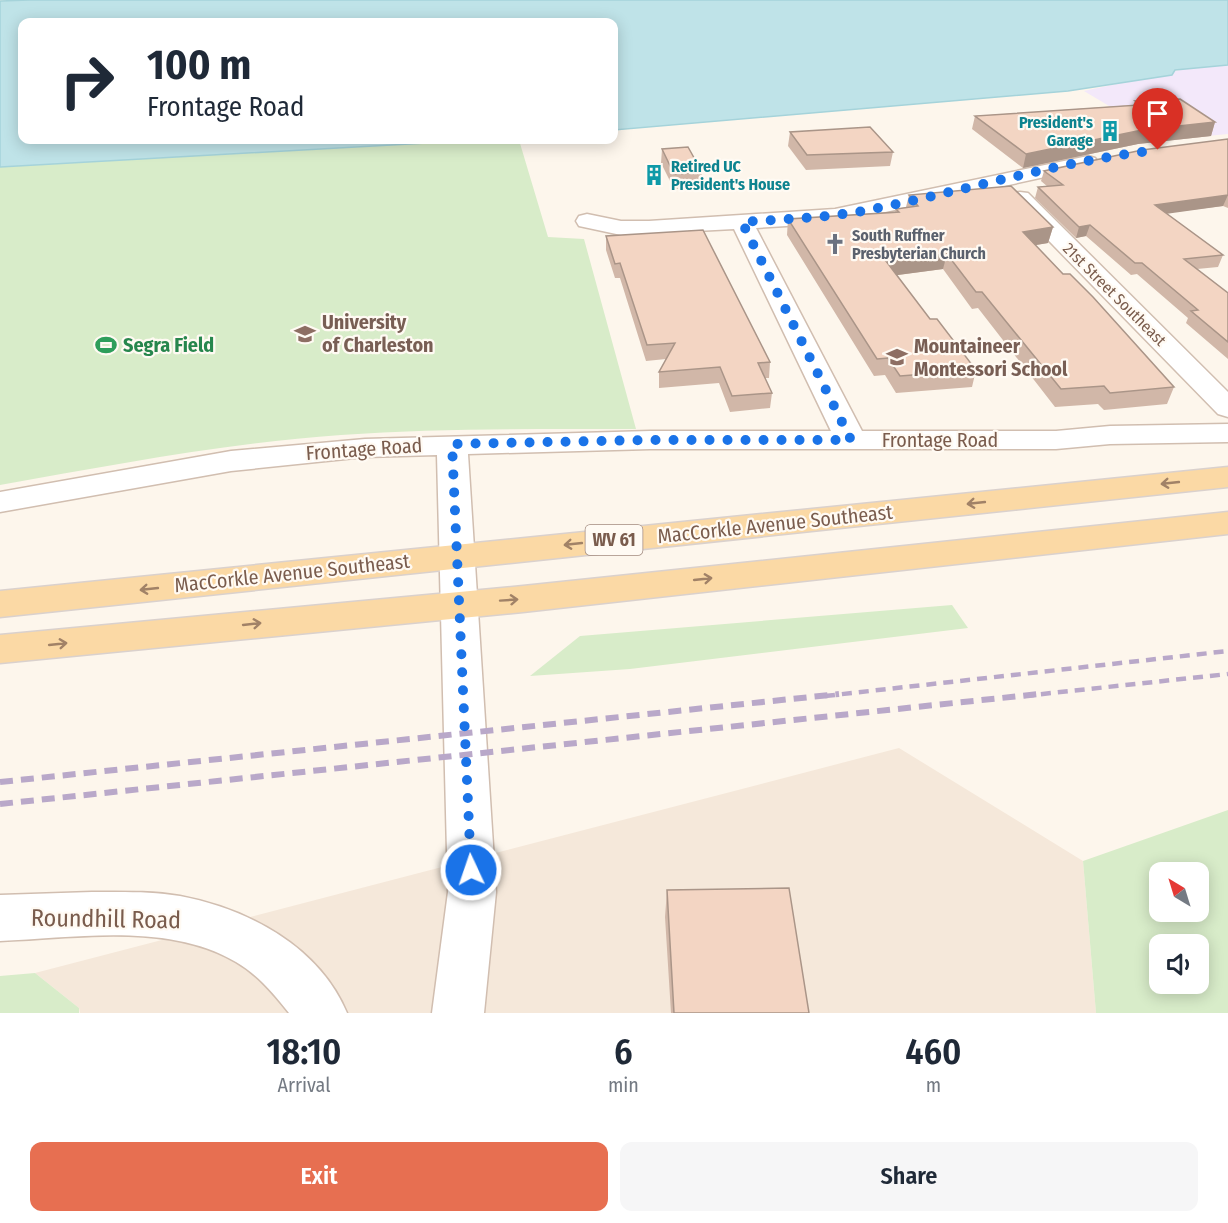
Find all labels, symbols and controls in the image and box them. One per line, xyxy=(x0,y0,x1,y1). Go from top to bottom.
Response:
text: 100 m xyxy=(147,40,251,90)
icon: right xyxy=(48,42,126,120)
pin xyxy=(1132,88,1183,150)
text: Frontage Road xyxy=(147,91,305,123)
icon: arrive xyxy=(1141,97,1174,130)
place label: President's Garage xyxy=(1019,113,1093,150)
building icon: President's Garage xyxy=(1098,119,1122,143)
place label: Retired UC President's House xyxy=(671,157,790,194)
building icon: Retired UC President's House xyxy=(642,163,666,187)
place label: South Ruffner Presbyterian Church xyxy=(852,226,986,263)
church icon: South Ruffner Presbyterian Church xyxy=(823,232,847,256)
street label: 21st Street Southeast xyxy=(1059,239,1171,350)
place label: University of Charleston xyxy=(322,310,434,357)
school or university icon: University of Charleston xyxy=(293,322,317,346)
sports icon: Segra Field xyxy=(94,333,118,357)
place label: Segra Field xyxy=(123,333,214,357)
place label: Mountaineer Montessori School xyxy=(914,334,1068,381)
school or university icon: Mountaineer Montessori School xyxy=(885,345,909,369)
street label: Frontage Road xyxy=(882,428,998,452)
street label: Frontage Road xyxy=(305,433,423,465)
one-way arrow xyxy=(1160,478,1180,489)
one-way arrow xyxy=(966,498,986,509)
street label: MacCorkle Avenue Southeast xyxy=(656,500,894,548)
road number: WV 61 xyxy=(586,525,642,555)
one-way arrow xyxy=(563,539,583,550)
street label: MacCorkle Avenue Southeast xyxy=(173,549,411,597)
one-way arrow xyxy=(693,573,712,584)
one-way arrow xyxy=(140,583,160,594)
one-way arrow xyxy=(499,594,519,605)
one-way arrow xyxy=(242,618,262,629)
one-way arrow xyxy=(48,638,68,649)
position arrow xyxy=(439,838,503,902)
north arrow xyxy=(1149,862,1209,922)
map controls xyxy=(1149,862,1209,994)
street label: Roundhill Road xyxy=(31,904,181,934)
button: sound xyxy=(1149,934,1209,994)
text: 18:10 xyxy=(266,1030,341,1074)
text: 6 xyxy=(614,1030,633,1074)
text: 460 xyxy=(905,1030,962,1074)
text: Arrival xyxy=(277,1073,330,1097)
text: min xyxy=(608,1073,639,1097)
text: m xyxy=(926,1073,941,1097)
button: Exit xyxy=(30,1142,608,1211)
button: Share xyxy=(620,1142,1198,1211)

